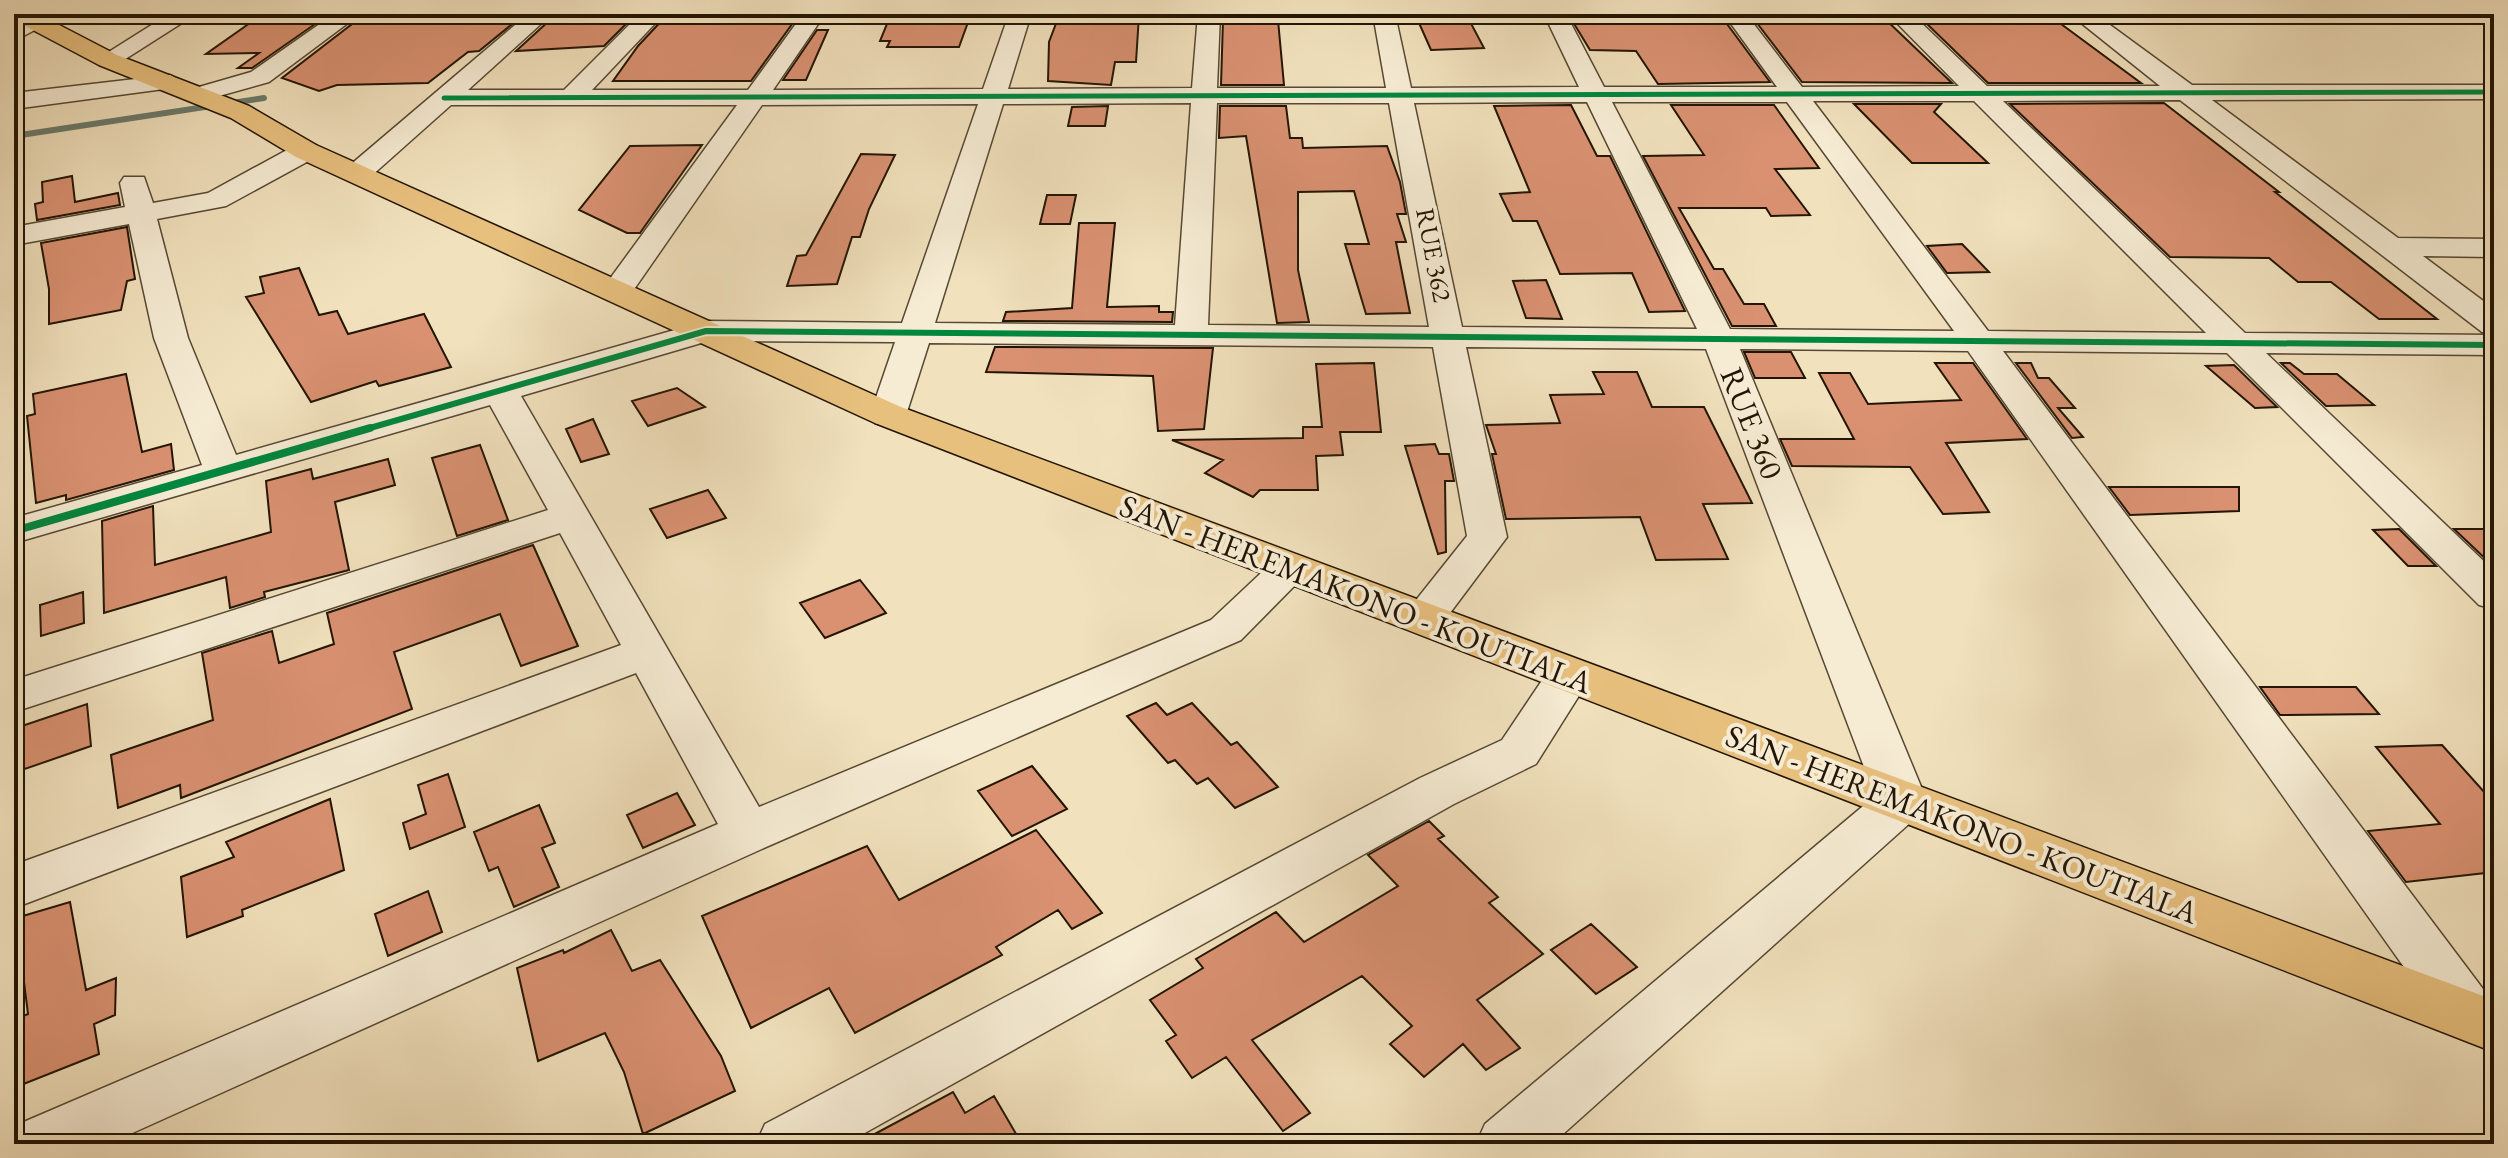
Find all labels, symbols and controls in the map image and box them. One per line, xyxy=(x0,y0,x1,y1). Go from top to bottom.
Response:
street label: RUE 362 xyxy=(1408,205,1460,305)
street label: RUE 360 xyxy=(1711,361,1793,485)
street label: SAN - HEREMAKONO - KOUTIALA xyxy=(1114,484,1599,704)
street label: SAN - HEREMAKONO - KOUTIALA xyxy=(1720,714,2205,934)

